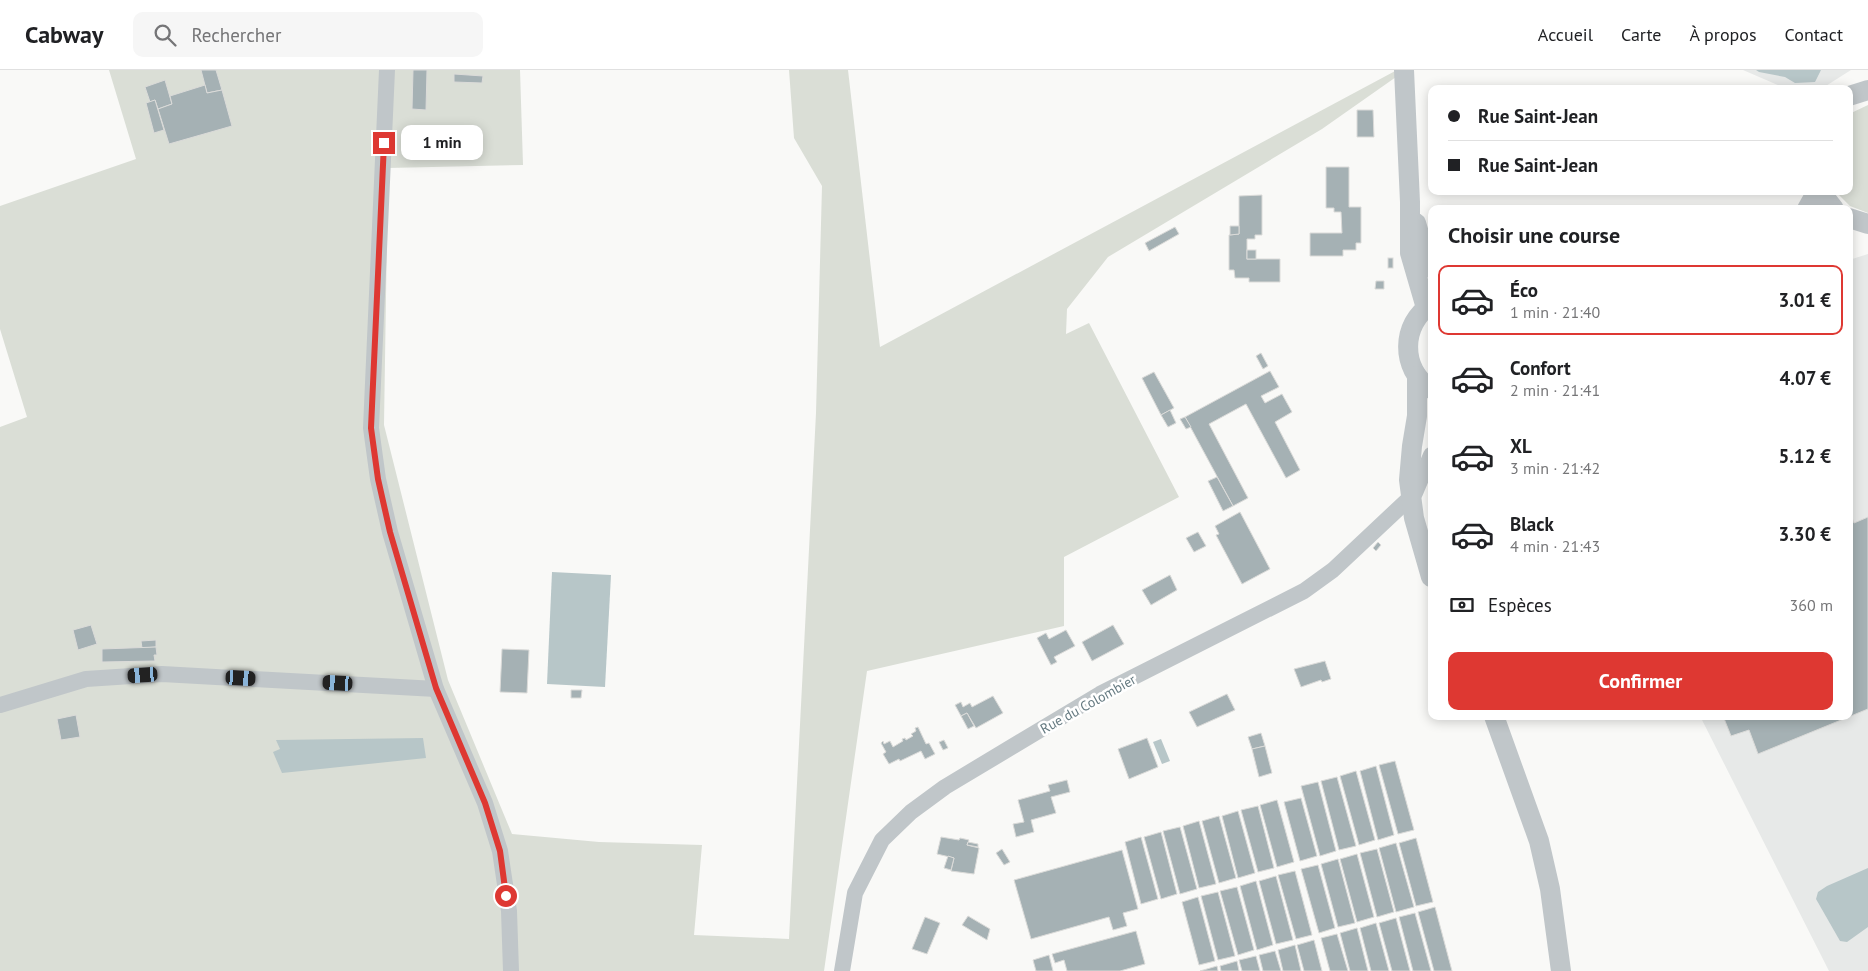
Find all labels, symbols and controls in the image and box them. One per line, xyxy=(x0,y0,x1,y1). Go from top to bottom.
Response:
search box xyxy=(133,12,483,57)
text: Cabway xyxy=(25,19,103,50)
icon: search xyxy=(151,21,179,49)
text: Rechercher xyxy=(191,23,281,47)
text: Accueil xyxy=(1538,23,1593,46)
text: Carte xyxy=(1621,23,1662,46)
text: À propos xyxy=(1690,23,1757,46)
text: Contact xyxy=(1785,23,1843,46)
text: Rue Saint-Jean xyxy=(1478,104,1598,128)
callout: 1 min xyxy=(402,126,484,160)
route end xyxy=(373,132,395,154)
text: 1 min xyxy=(422,132,462,152)
text: Rue Saint-Jean xyxy=(1478,153,1598,177)
text: Choisir une course xyxy=(1448,221,1620,249)
icon: car xyxy=(1450,278,1495,323)
text: Éco xyxy=(1510,278,1538,302)
text: 3.01 € xyxy=(1778,288,1831,312)
text: 1 min · 21:40 xyxy=(1510,302,1600,322)
icon: car xyxy=(1450,356,1495,401)
text: Confort xyxy=(1510,356,1571,380)
text: 4.07 € xyxy=(1779,366,1831,390)
text: 2 min · 21:41 xyxy=(1510,380,1600,400)
icon: car xyxy=(1450,434,1495,479)
text: XL xyxy=(1510,434,1532,458)
text: 5.12 € xyxy=(1778,444,1831,468)
text: 3 min · 21:42 xyxy=(1510,458,1600,478)
icon: car xyxy=(1450,512,1495,557)
text: Black xyxy=(1510,512,1554,536)
text: 3.30 € xyxy=(1778,522,1831,546)
text: 4 min · 21:43 xyxy=(1510,536,1600,556)
icon: cash xyxy=(1448,591,1476,619)
text: Espèces xyxy=(1488,593,1552,617)
text: 360 m xyxy=(1790,595,1833,615)
button: Confirmer xyxy=(1448,652,1833,710)
car xyxy=(127,666,158,684)
car xyxy=(225,670,256,686)
street label: Rue du Colombier xyxy=(1037,670,1139,738)
car xyxy=(322,675,353,691)
route start xyxy=(495,885,517,907)

